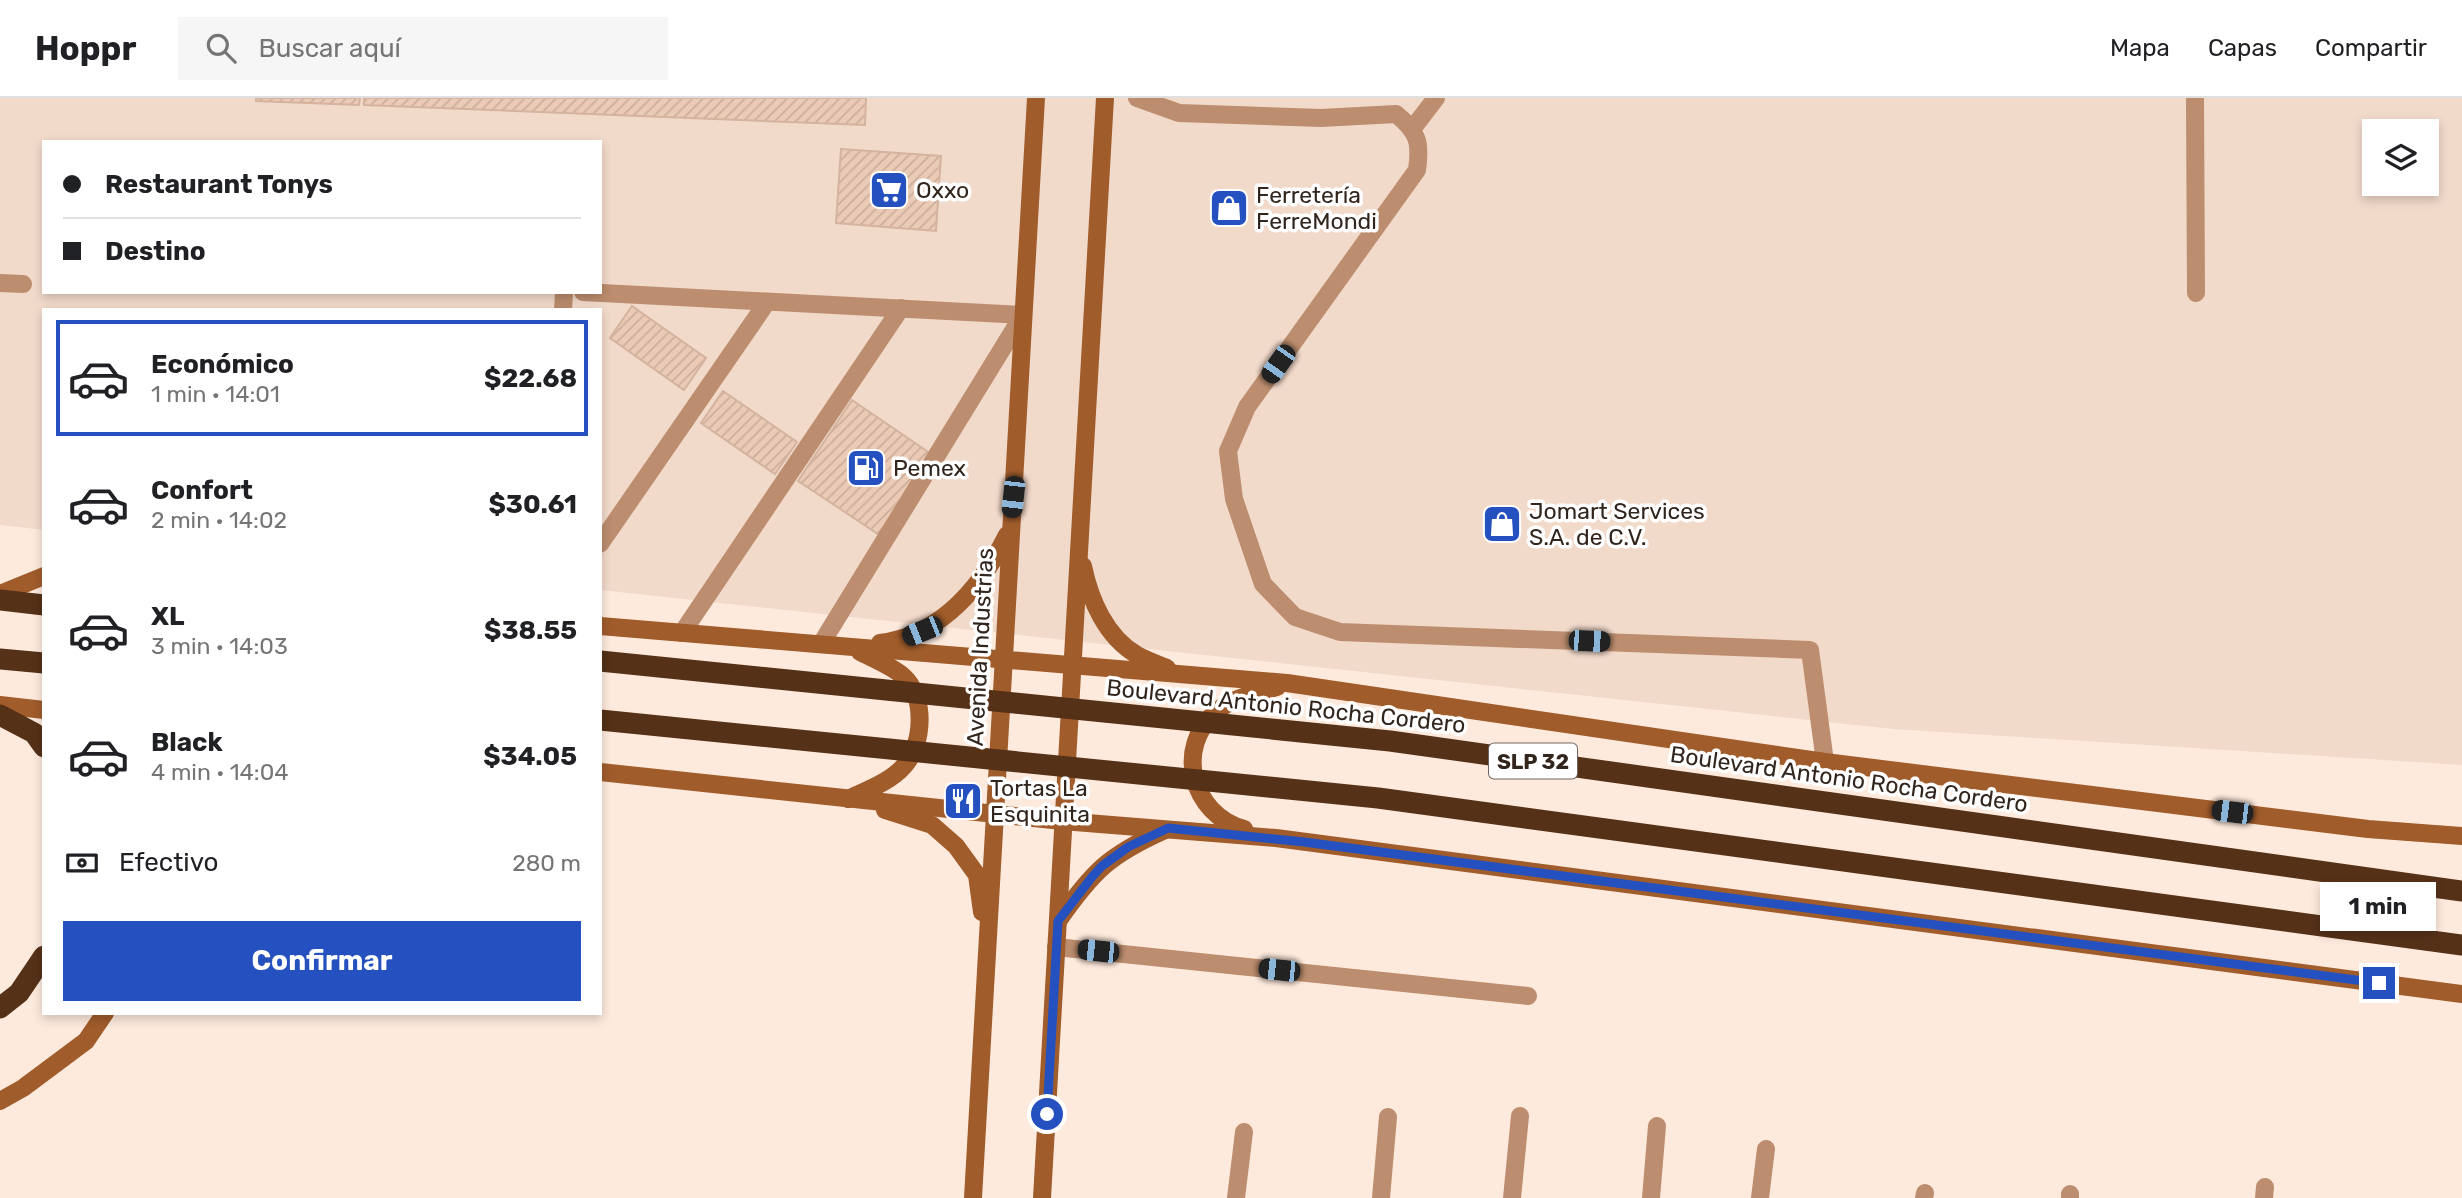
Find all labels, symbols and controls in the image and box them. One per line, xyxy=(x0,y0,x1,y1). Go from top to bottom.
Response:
search box xyxy=(178,17,668,80)
text: Hoppr xyxy=(35,29,136,68)
icon: search xyxy=(202,29,240,67)
text: Buscar aquí xyxy=(258,33,401,64)
text: Mapa xyxy=(2110,34,2170,62)
text: Capas xyxy=(2208,34,2277,62)
text: Compartir xyxy=(2315,34,2427,62)
map controls xyxy=(2362,119,2439,196)
button: layers xyxy=(2362,119,2439,196)
text: Restaurant Tonys xyxy=(105,169,333,200)
supermarket icon: Oxxo xyxy=(868,169,910,211)
place label: Oxxo xyxy=(916,176,969,204)
place label: Ferretería FerreMondi xyxy=(1256,181,1377,235)
shop icon: Ferretería FerreMondi xyxy=(1208,187,1250,229)
text: Destino xyxy=(105,236,206,267)
car xyxy=(1258,341,1299,387)
icon: car xyxy=(67,347,130,410)
text: Económico xyxy=(151,349,294,380)
text: $22.68 xyxy=(484,363,577,394)
text: 1 min · 14:01 xyxy=(151,380,280,408)
fuel station icon: Pemex xyxy=(845,447,887,489)
place label: Pemex xyxy=(893,454,966,482)
icon: car xyxy=(67,473,130,536)
text: Confort xyxy=(151,475,253,506)
car xyxy=(1001,475,1026,519)
text: $30.61 xyxy=(488,489,577,520)
place label: Jomart Services S.A. de C.V. xyxy=(1529,497,1705,551)
shop icon: Jomart Services S.A. de C.V. xyxy=(1481,503,1523,545)
text: 2 min · 14:02 xyxy=(151,506,287,534)
street label: Avenida Industrias xyxy=(961,547,999,747)
icon: car xyxy=(67,599,130,662)
text: XL xyxy=(151,601,184,632)
car xyxy=(899,613,946,649)
text: $38.55 xyxy=(484,615,577,646)
car xyxy=(1568,630,1611,652)
text: 3 min · 14:03 xyxy=(151,632,288,660)
street label: Boulevard Antonio Rocha Cordero xyxy=(1105,673,1467,739)
icon: car xyxy=(67,725,130,788)
text: Black xyxy=(151,727,223,758)
street label: Boulevard Antonio Rocha Cordero xyxy=(1668,740,2030,818)
text: $34.05 xyxy=(483,741,577,772)
road number: SLP 32 xyxy=(1489,744,1577,778)
text: 4 min · 14:04 xyxy=(151,758,289,786)
place label: Tortas La Esquinita xyxy=(990,774,1090,828)
restaurant icon: Tortas La Esquinita xyxy=(942,780,984,822)
car xyxy=(2210,799,2255,825)
icon: cash xyxy=(63,844,101,882)
text: Efectivo xyxy=(119,847,218,878)
text: 280 m xyxy=(512,849,581,877)
callout: 1 min xyxy=(2321,882,2437,930)
text: 1 min xyxy=(2349,892,2407,920)
button: Confirmar xyxy=(63,921,581,1001)
car xyxy=(1077,938,1120,964)
car xyxy=(1258,957,1301,983)
route end xyxy=(2363,967,2395,999)
route start xyxy=(1031,1098,1063,1130)

